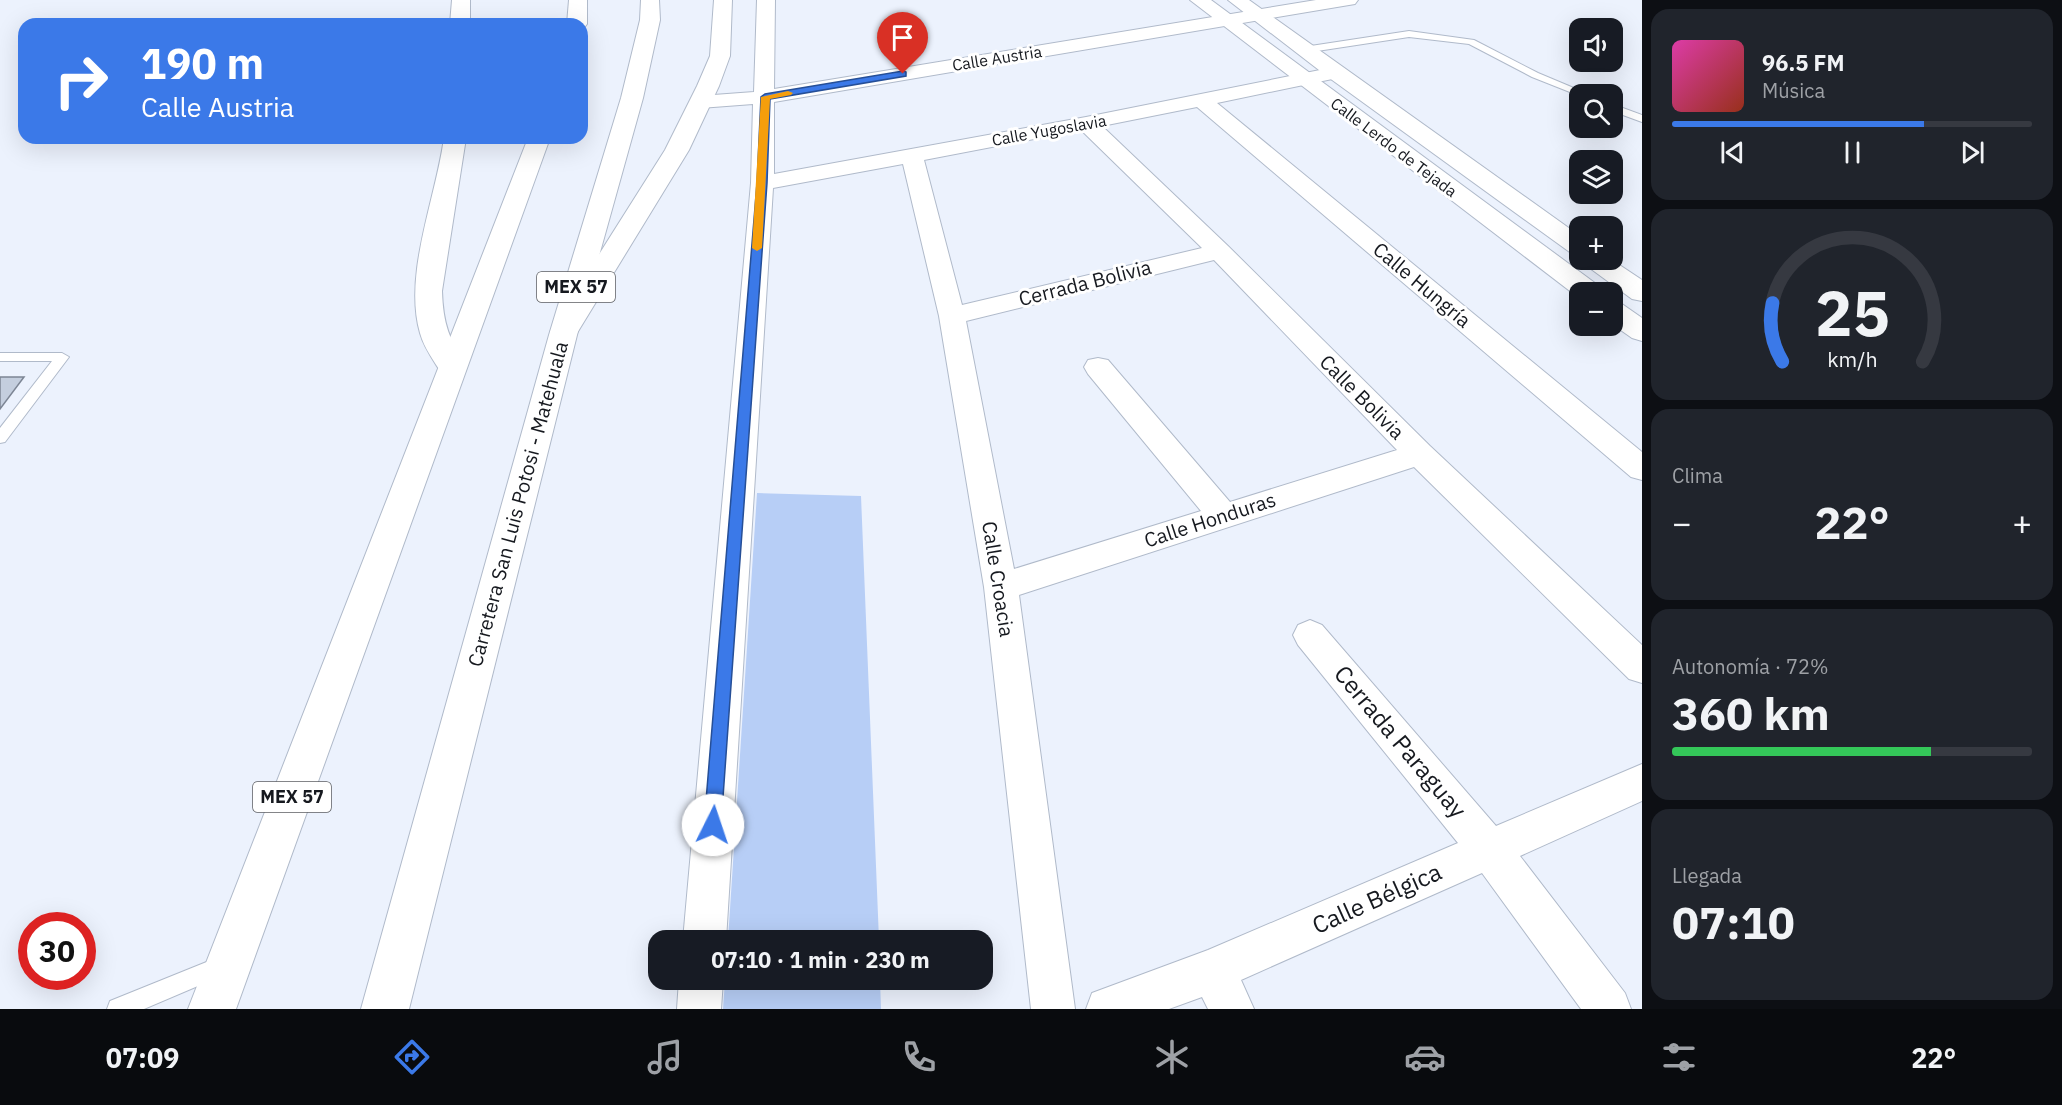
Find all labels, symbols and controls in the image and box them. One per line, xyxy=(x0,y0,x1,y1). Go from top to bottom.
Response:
pin xyxy=(877,12,928,74)
map controls xyxy=(1569,18,1623,336)
button: sound xyxy=(1569,18,1623,72)
icon: arrive xyxy=(886,21,919,54)
text: 190 m xyxy=(141,36,264,91)
street label: Calle Austria xyxy=(951,41,1044,75)
icon: right xyxy=(42,42,120,120)
text: 96.5 FM xyxy=(1762,48,1845,77)
text: Música xyxy=(1762,77,1825,104)
button: search xyxy=(1569,84,1623,138)
text: Calle Austria xyxy=(141,89,294,124)
street label: Calle Lerdo de Tejada xyxy=(1327,93,1462,201)
street label: Calle Yugoslavia xyxy=(990,110,1108,150)
icon: previous xyxy=(1716,136,1749,169)
icon: pause xyxy=(1836,136,1869,169)
icon: next xyxy=(1956,136,1989,169)
button: layers xyxy=(1569,150,1623,204)
button: + xyxy=(1569,216,1623,270)
street label: Calle Hungría xyxy=(1368,236,1477,334)
street label: Cerrada Bolivia xyxy=(1016,253,1154,312)
road number: MEX 57 xyxy=(537,272,615,302)
text: 25 xyxy=(1815,272,1889,353)
button: − xyxy=(1569,282,1623,336)
street label: Carretera San Luis Potosi - Matehuala xyxy=(461,338,574,670)
text: km/h xyxy=(1827,345,1877,373)
street label: Calle Bolivia xyxy=(1314,348,1411,445)
text: Clima xyxy=(1672,462,1723,489)
street label: Calle Honduras xyxy=(1141,486,1279,554)
text: 22° xyxy=(1814,493,1890,551)
text: − xyxy=(1672,501,1692,544)
text: + xyxy=(2012,501,2032,544)
street label: Calle Croacia xyxy=(976,519,1021,639)
text: Autonomía · 72% xyxy=(1672,653,1829,680)
street label: Cerrada Paraguay xyxy=(1327,658,1474,825)
text: 360 km xyxy=(1672,684,1830,742)
road number: MEX 57 xyxy=(253,782,331,812)
position arrow xyxy=(681,793,745,857)
street label: Calle Bélgica xyxy=(1307,855,1446,941)
text: Llegada xyxy=(1672,862,1742,889)
text: 07:10 xyxy=(1672,893,1795,951)
speed limit sign: 30 xyxy=(18,912,96,990)
text: 07:10 · 1 min · 230 m xyxy=(711,945,930,974)
icon: directions xyxy=(391,1036,433,1078)
icon: music xyxy=(644,1036,686,1078)
icon: phone xyxy=(898,1036,940,1078)
icon: climate xyxy=(1151,1036,1193,1078)
icon: car xyxy=(1404,1036,1446,1078)
icon: filters xyxy=(1658,1036,1700,1078)
text: 07:09 xyxy=(106,1040,179,1075)
text: 22° xyxy=(1911,1040,1956,1075)

